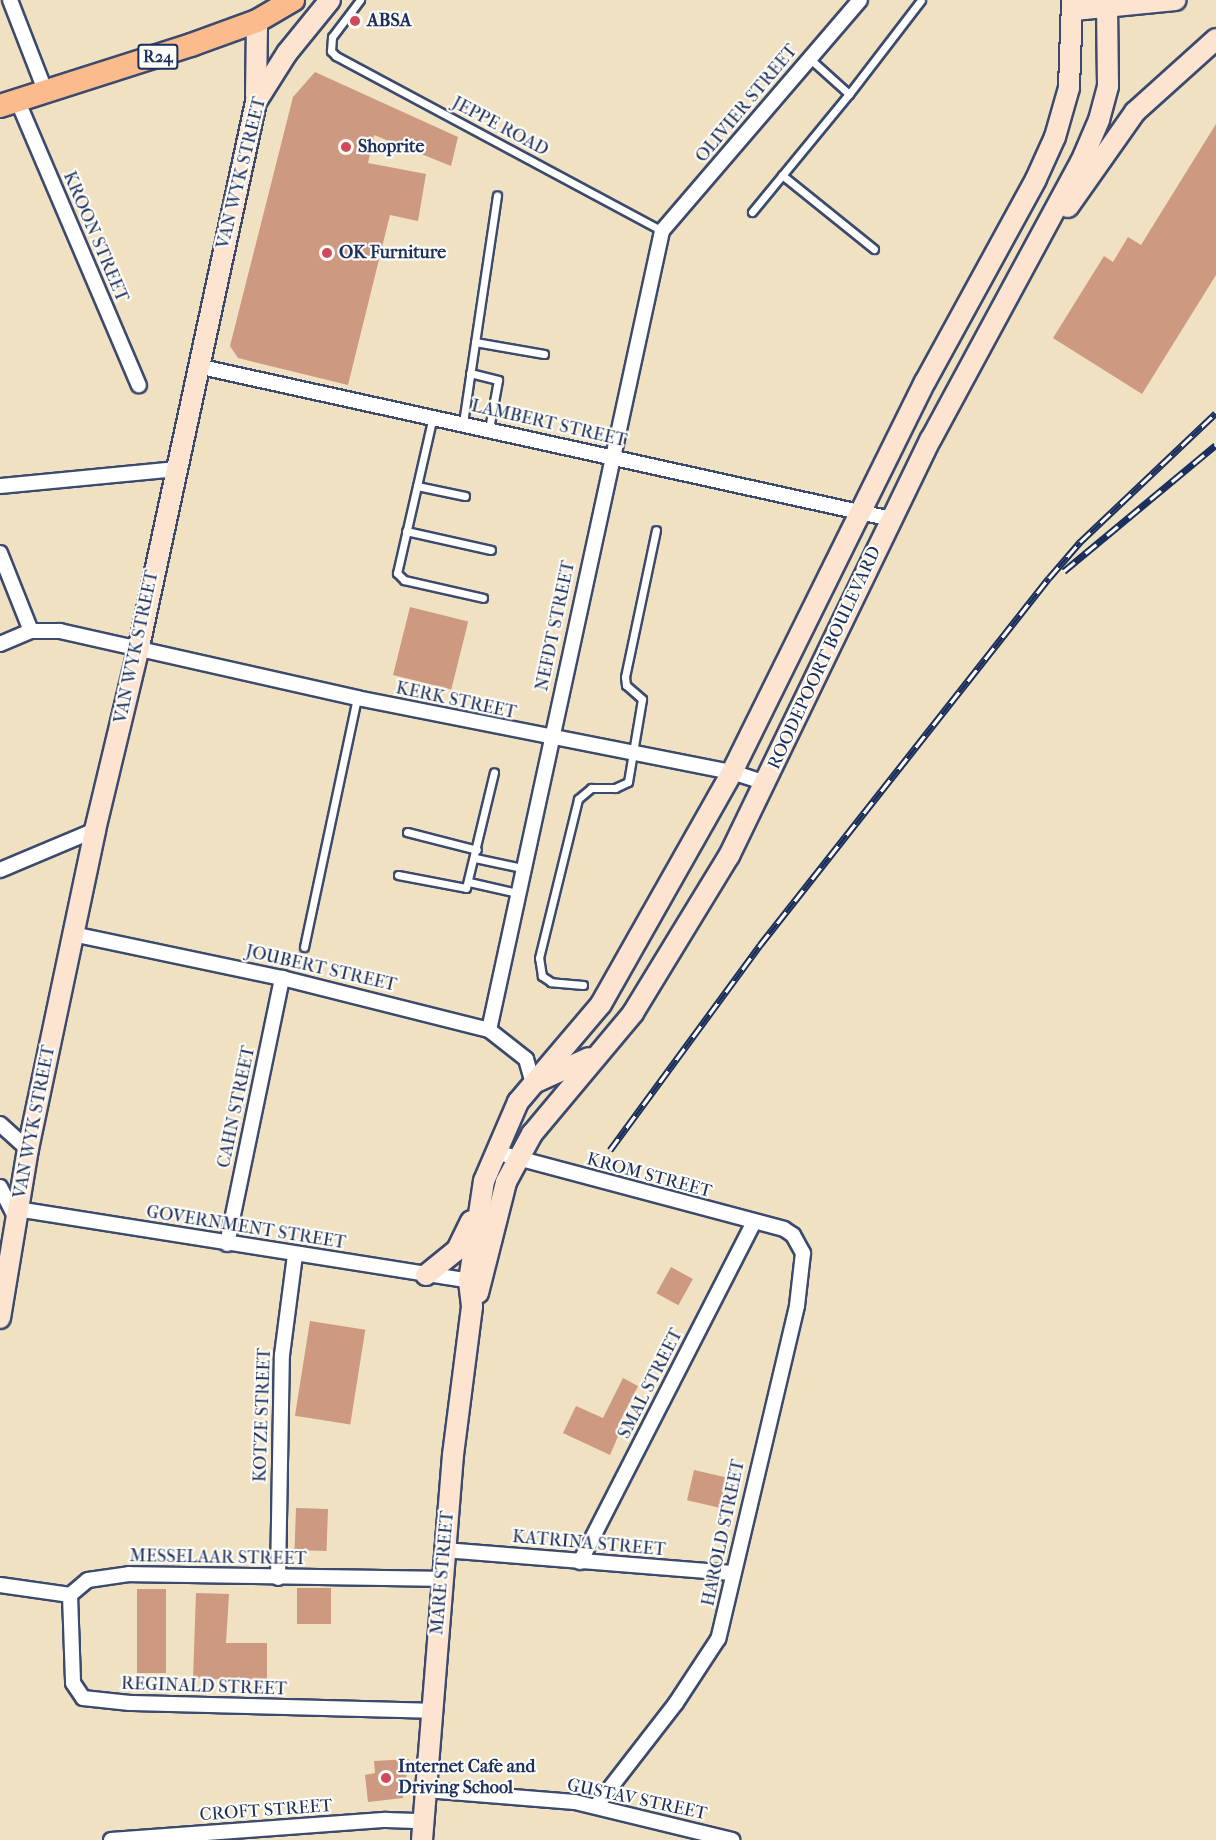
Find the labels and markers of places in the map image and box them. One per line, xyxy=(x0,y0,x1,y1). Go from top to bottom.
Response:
place label: ABSA xyxy=(367,10,411,32)
marker: ABSA xyxy=(348,14,362,28)
place label: Shoprite xyxy=(358,136,424,158)
marker: Shoprite xyxy=(339,140,353,154)
place label: OK Furniture xyxy=(339,242,446,264)
marker: OK Furniture xyxy=(320,246,334,260)
place label: Internet Cafe and Driving School xyxy=(398,1757,535,1800)
marker: Internet Cafe and Driving School xyxy=(379,1771,393,1785)

